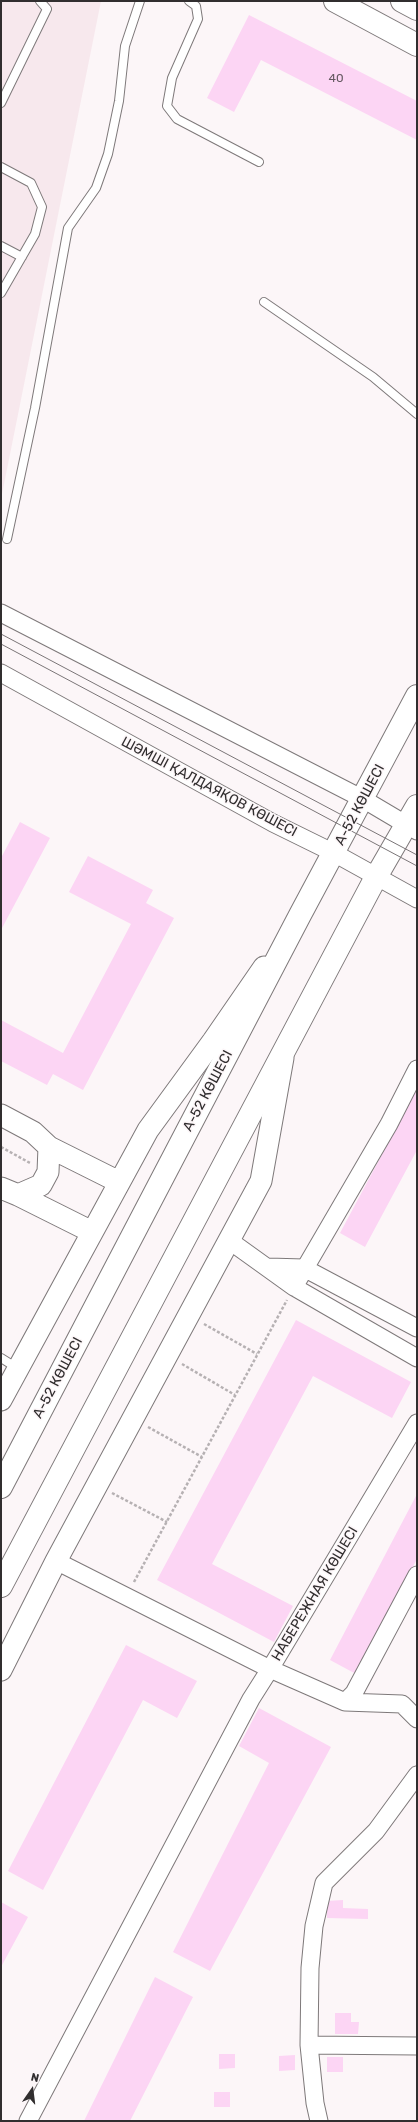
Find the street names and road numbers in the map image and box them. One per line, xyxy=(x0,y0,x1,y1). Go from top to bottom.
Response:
street label: ШӘМШІ ҚАЛДАЯҚОВ КӨШЕСІ xyxy=(118,733,300,841)
street label: А-52 КӨШЕСІ xyxy=(332,762,388,848)
street label: А-52 КӨШЕСІ xyxy=(180,1048,236,1134)
street label: А-52 КӨШЕСІ xyxy=(30,1335,86,1421)
street label: НАБЕРЕЖНАЯ КӨШЕСІ xyxy=(268,1524,362,1664)

